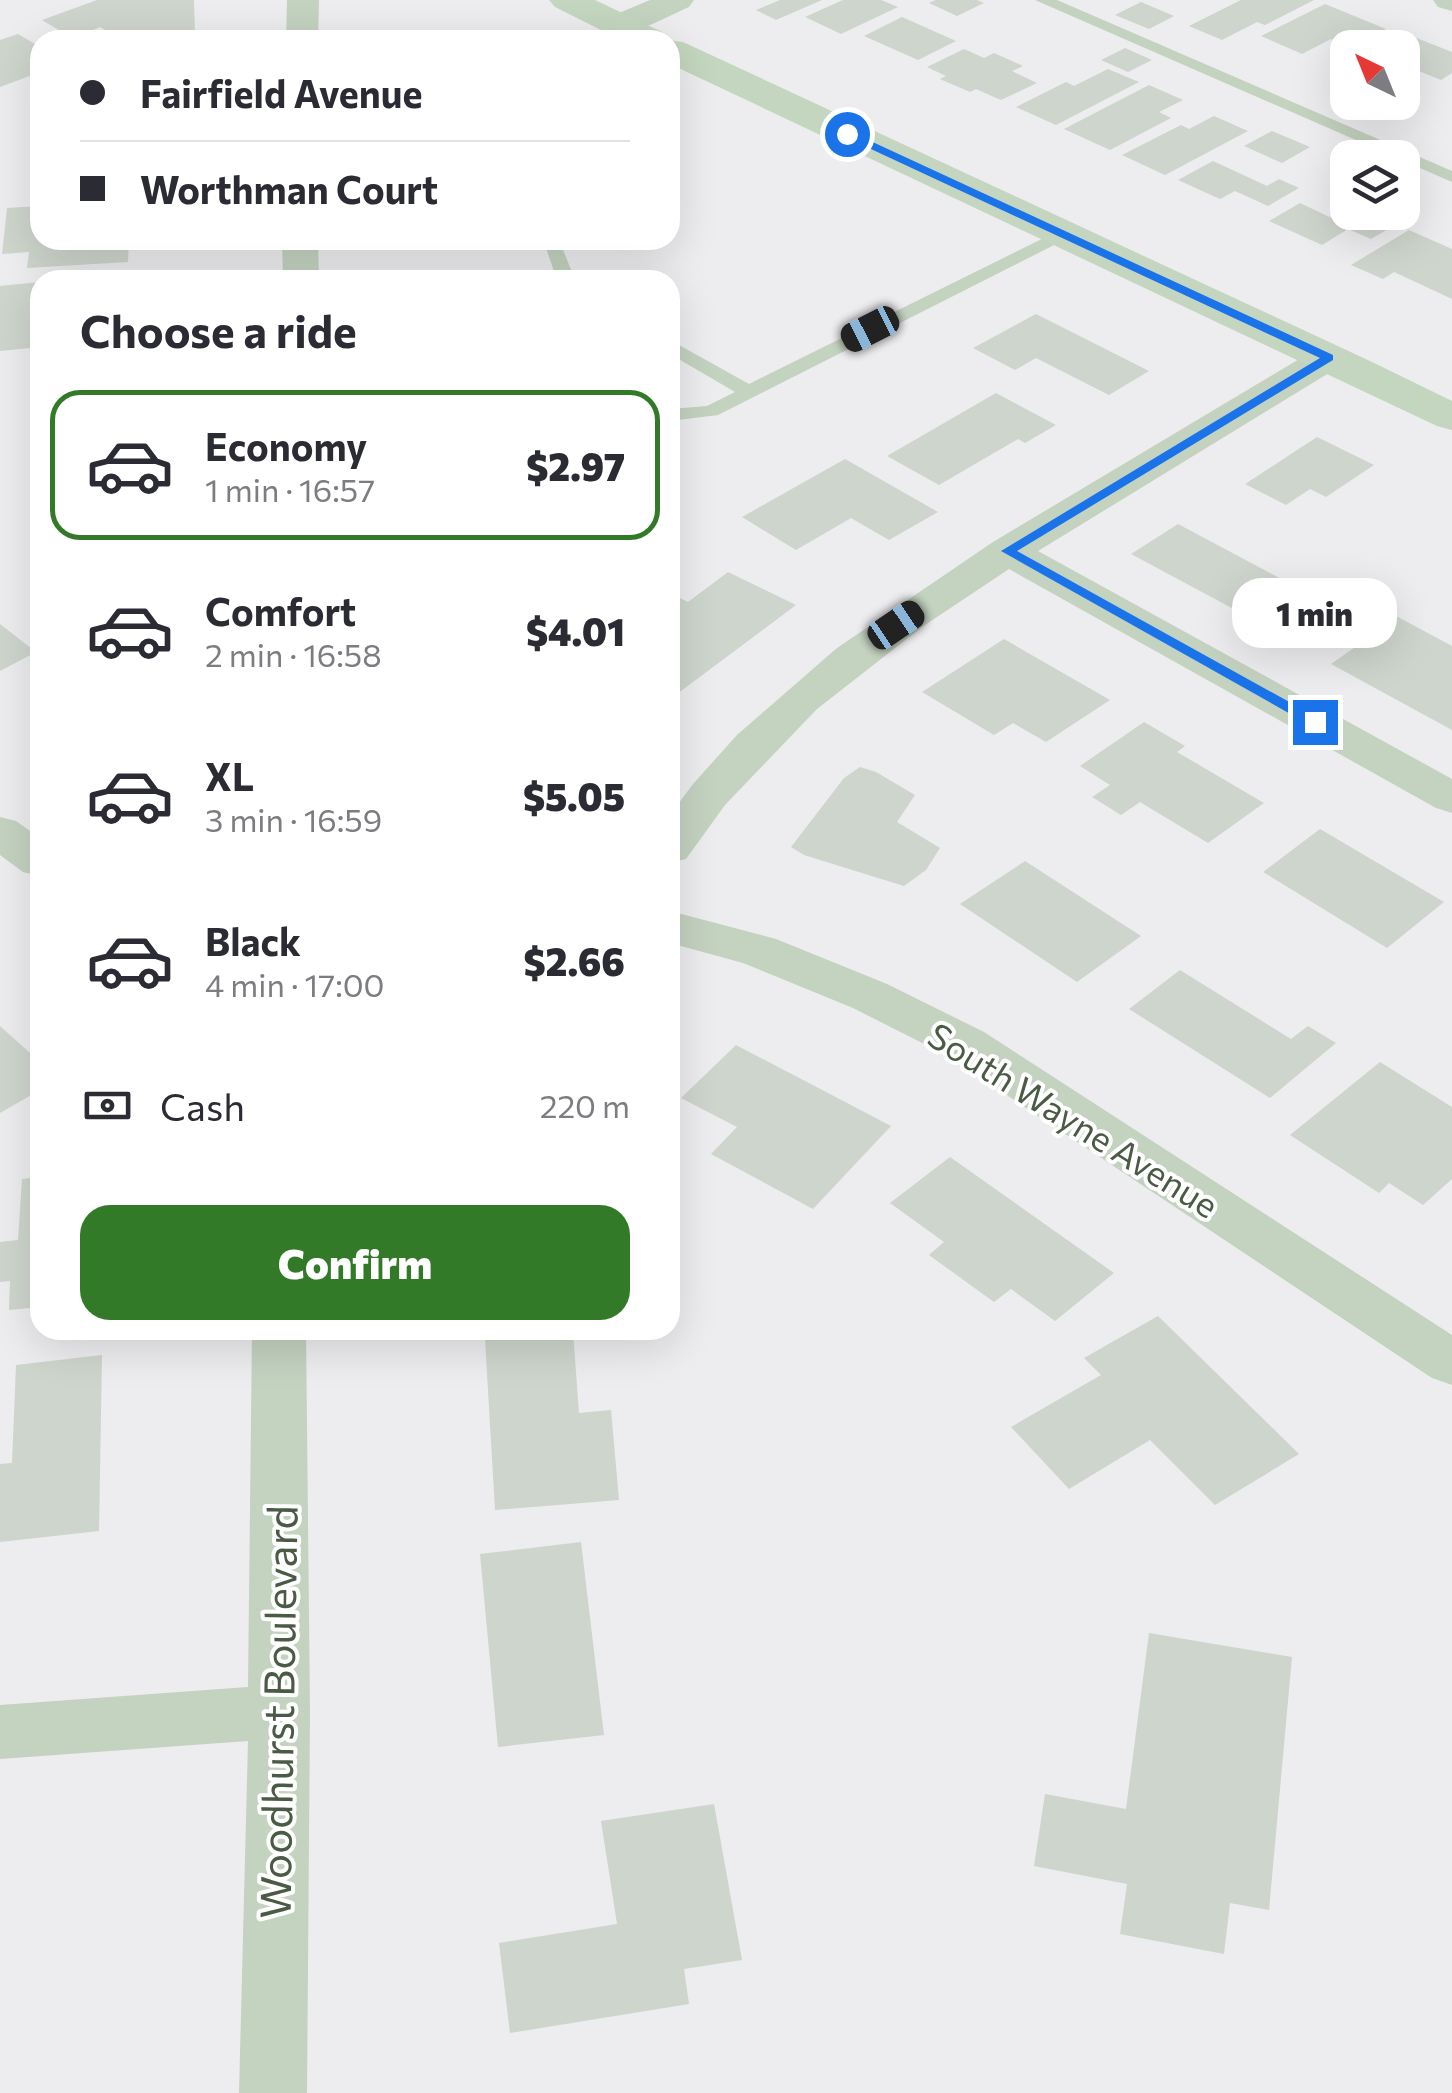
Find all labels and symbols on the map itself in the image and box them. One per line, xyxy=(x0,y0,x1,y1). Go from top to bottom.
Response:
north arrow xyxy=(1330,30,1420,120)
route start xyxy=(825,112,870,157)
car xyxy=(836,302,904,356)
callout: 1 min xyxy=(1232,577,1398,647)
car xyxy=(863,596,929,654)
route end xyxy=(1293,700,1338,745)
street label: South Wayne Avenue xyxy=(921,1012,1227,1226)
street label: Woodhurst Boulevard xyxy=(247,1505,307,1919)

